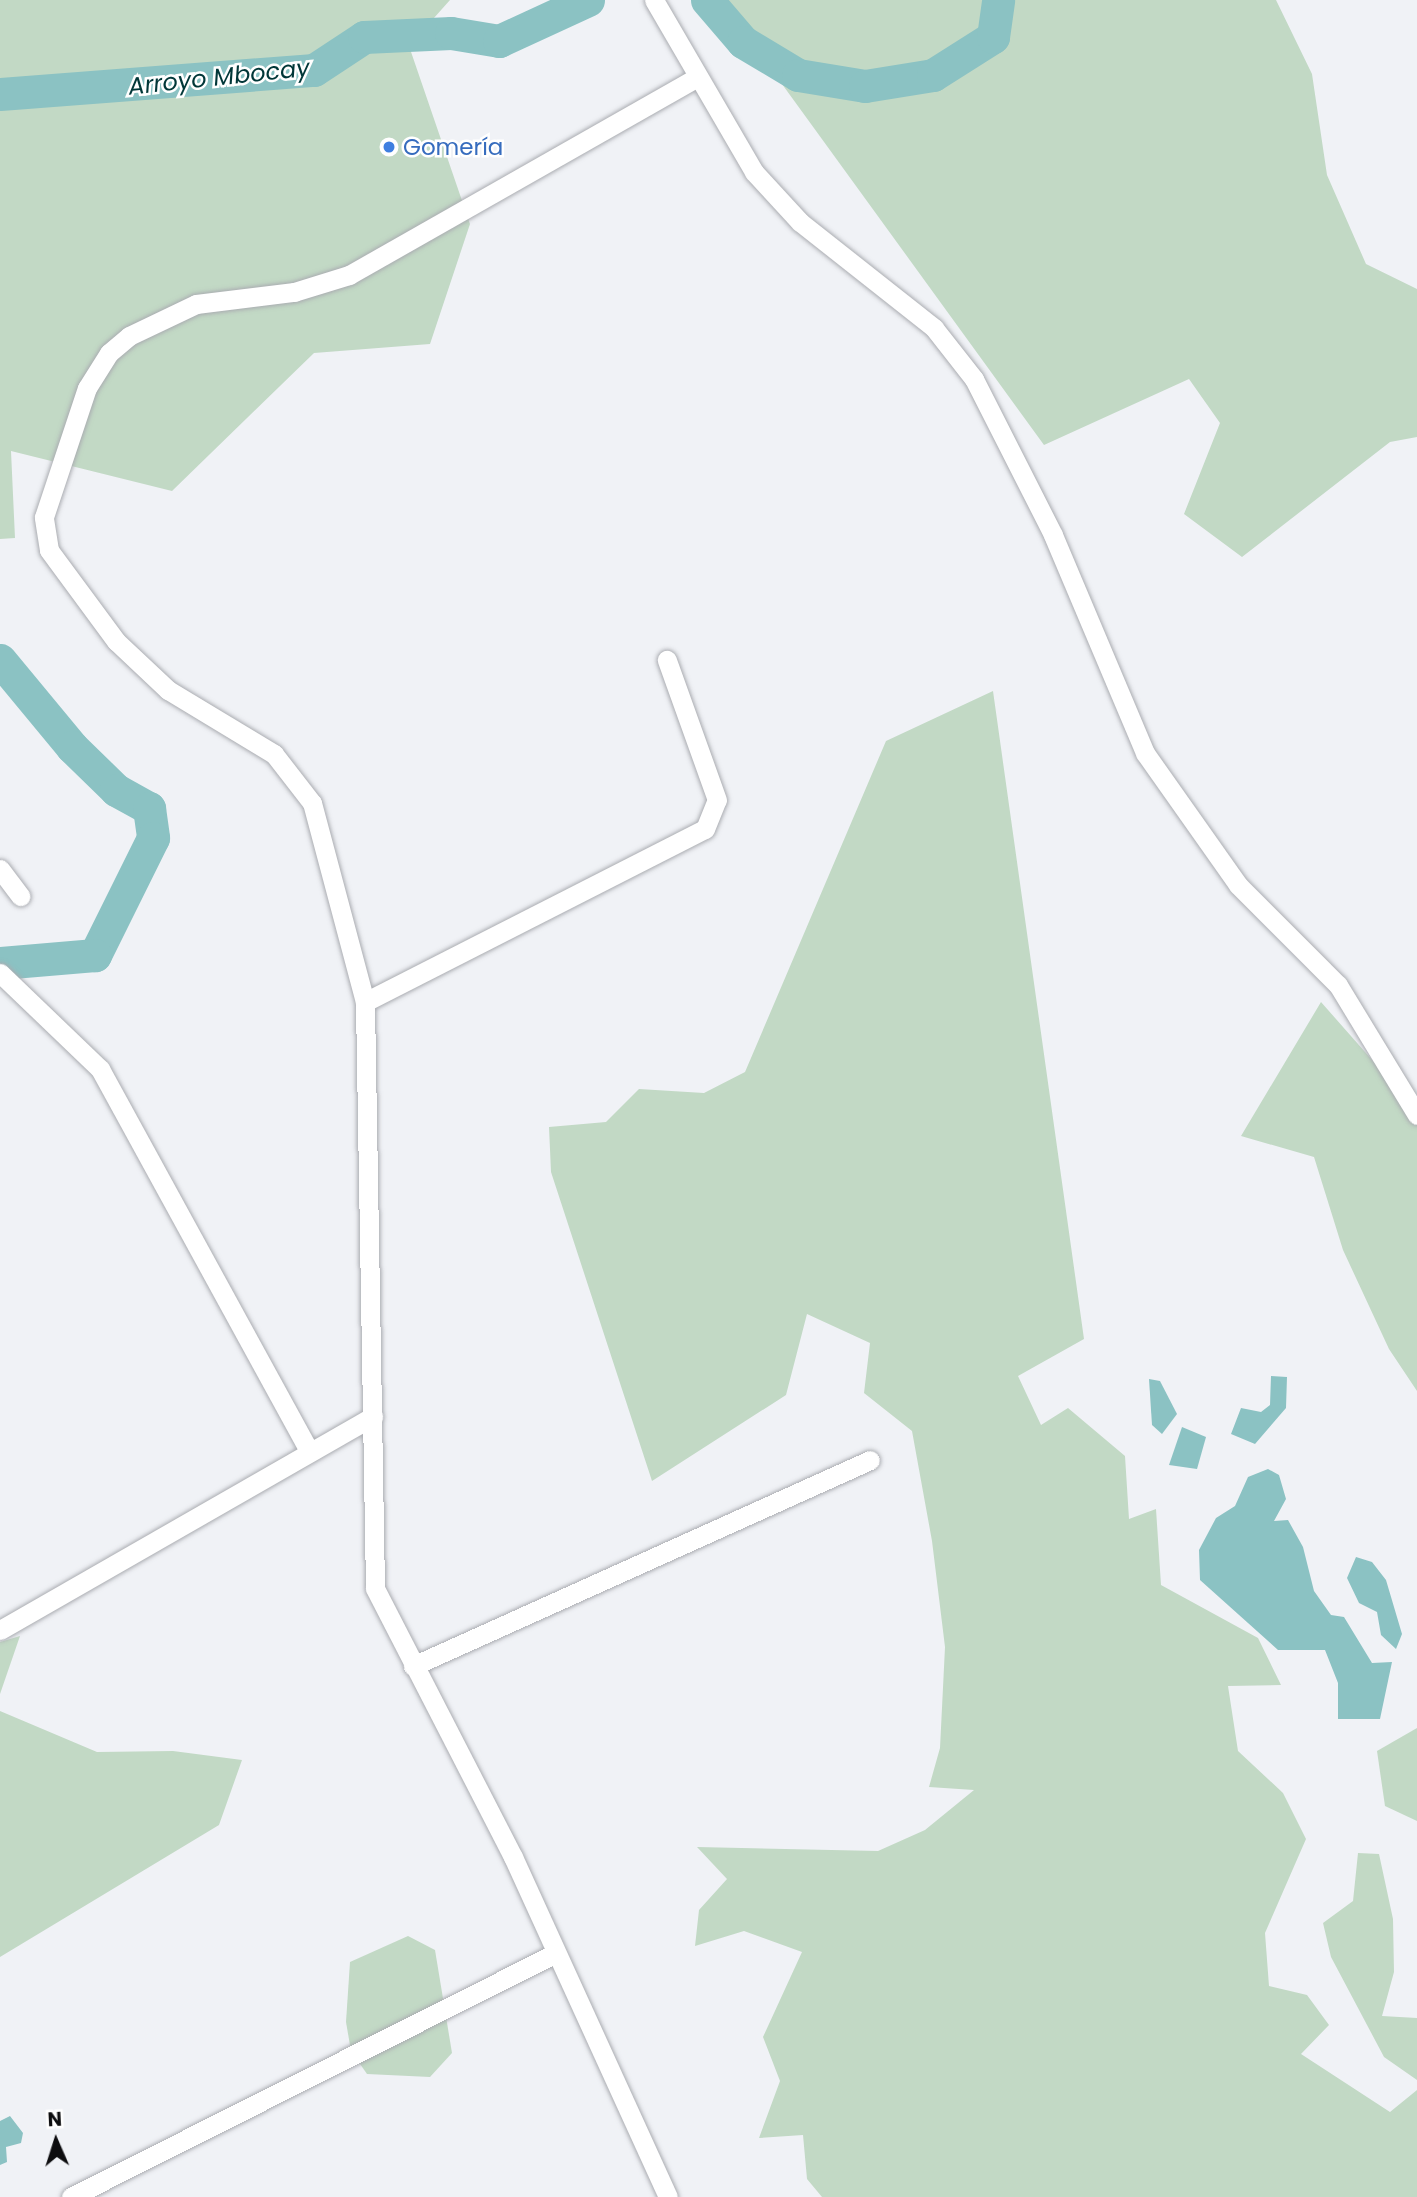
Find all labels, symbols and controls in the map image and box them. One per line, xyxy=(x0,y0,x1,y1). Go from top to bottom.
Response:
water label: Arroyo Mbocay xyxy=(127,53,311,101)
place label: Gomería xyxy=(403,133,503,161)
marker: Gomería xyxy=(381,139,397,155)
north arrow xyxy=(21,2106,91,2176)
text: N xyxy=(47,2106,63,2133)

